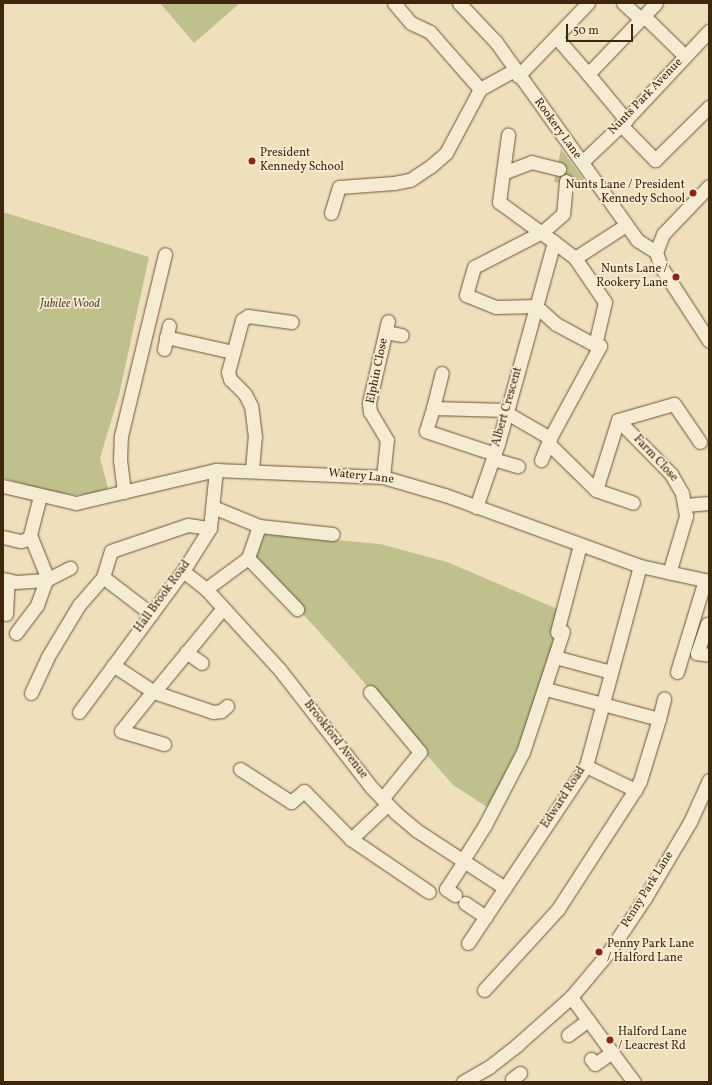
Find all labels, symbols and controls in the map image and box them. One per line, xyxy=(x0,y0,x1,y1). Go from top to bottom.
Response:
scale bar xyxy=(568,16,635,42)
text: 50 m xyxy=(573,23,599,39)
street label: Nunts Park Avenue xyxy=(606,56,686,138)
street label: Rookery Lane xyxy=(530,96,584,162)
place label: President Kennedy School xyxy=(260,147,344,175)
marker: President Kennedy School xyxy=(247,156,257,166)
place label: Nunts Lane / President Kennedy School xyxy=(565,179,685,207)
marker: Nunts Lane / President Kennedy School xyxy=(688,188,698,198)
place label: Nunts Lane / Rookery Lane xyxy=(596,263,668,291)
marker: Nunts Lane / Rookery Lane xyxy=(671,272,681,282)
park label: Jubilee Wood xyxy=(40,298,100,312)
street label: Elphin Close xyxy=(364,337,392,405)
street label: Albert Crescent xyxy=(490,366,526,448)
street label: Farm Close xyxy=(630,433,680,485)
street label: Watery Lane xyxy=(327,466,395,488)
street label: Hall Brook Road xyxy=(132,558,194,636)
street label: Brookford Avenue xyxy=(300,698,370,782)
street label: Edward Road xyxy=(539,765,589,831)
street label: Penny Park Lane xyxy=(619,849,677,931)
place label: Penny Park Lane / Halford Lane xyxy=(607,938,695,966)
marker: Penny Park Lane / Halford Lane xyxy=(594,947,604,957)
place label: Halford Lane / Leacrest Rd xyxy=(618,1026,687,1054)
marker: Halford Lane / Leacrest Rd xyxy=(605,1035,615,1045)

